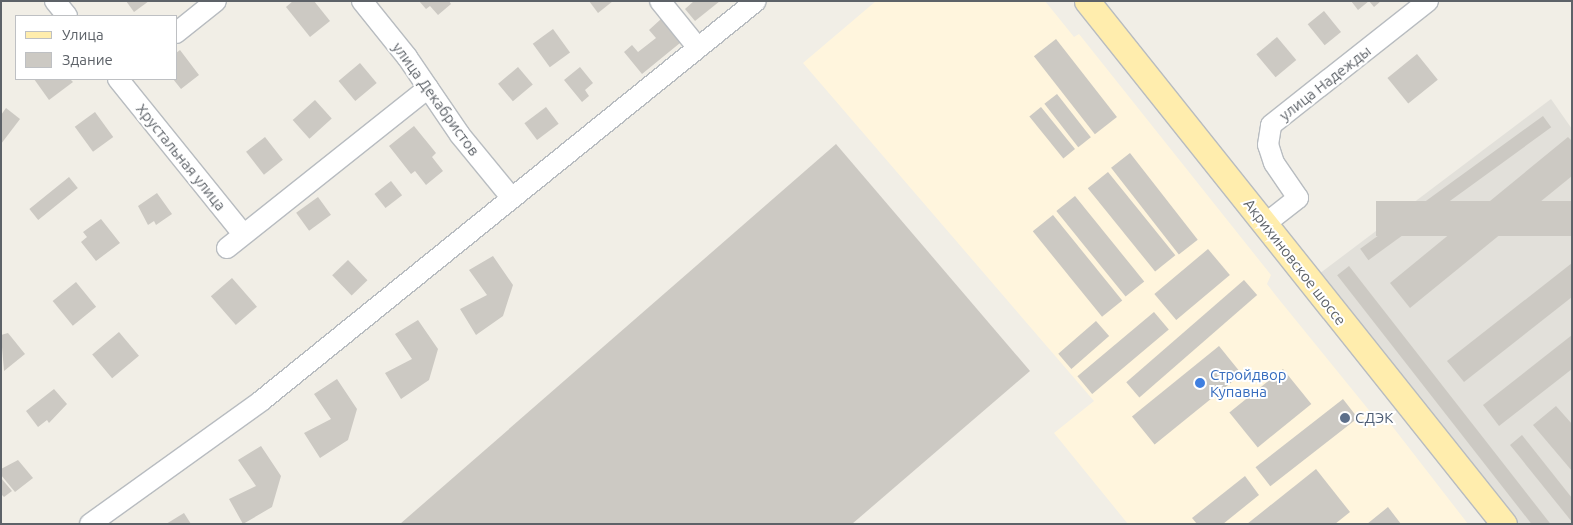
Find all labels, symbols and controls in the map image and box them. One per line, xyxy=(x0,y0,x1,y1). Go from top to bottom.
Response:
legend xyxy=(15,15,178,80)
text: Улица xyxy=(62,26,104,43)
street label: улица Декабристов xyxy=(389,39,483,159)
street label: улица Надежды xyxy=(1276,42,1374,124)
text: Здание xyxy=(62,51,113,68)
street label: Хрустальная улица xyxy=(132,100,230,214)
street label: Акрихиновское шоссе xyxy=(1240,195,1350,329)
place label: Стройдвор Купавна xyxy=(1210,365,1287,400)
marker: Стройдвор Купавна xyxy=(1194,377,1206,389)
place label: СДЭК xyxy=(1355,409,1393,427)
marker: СДЭК xyxy=(1339,412,1351,424)

